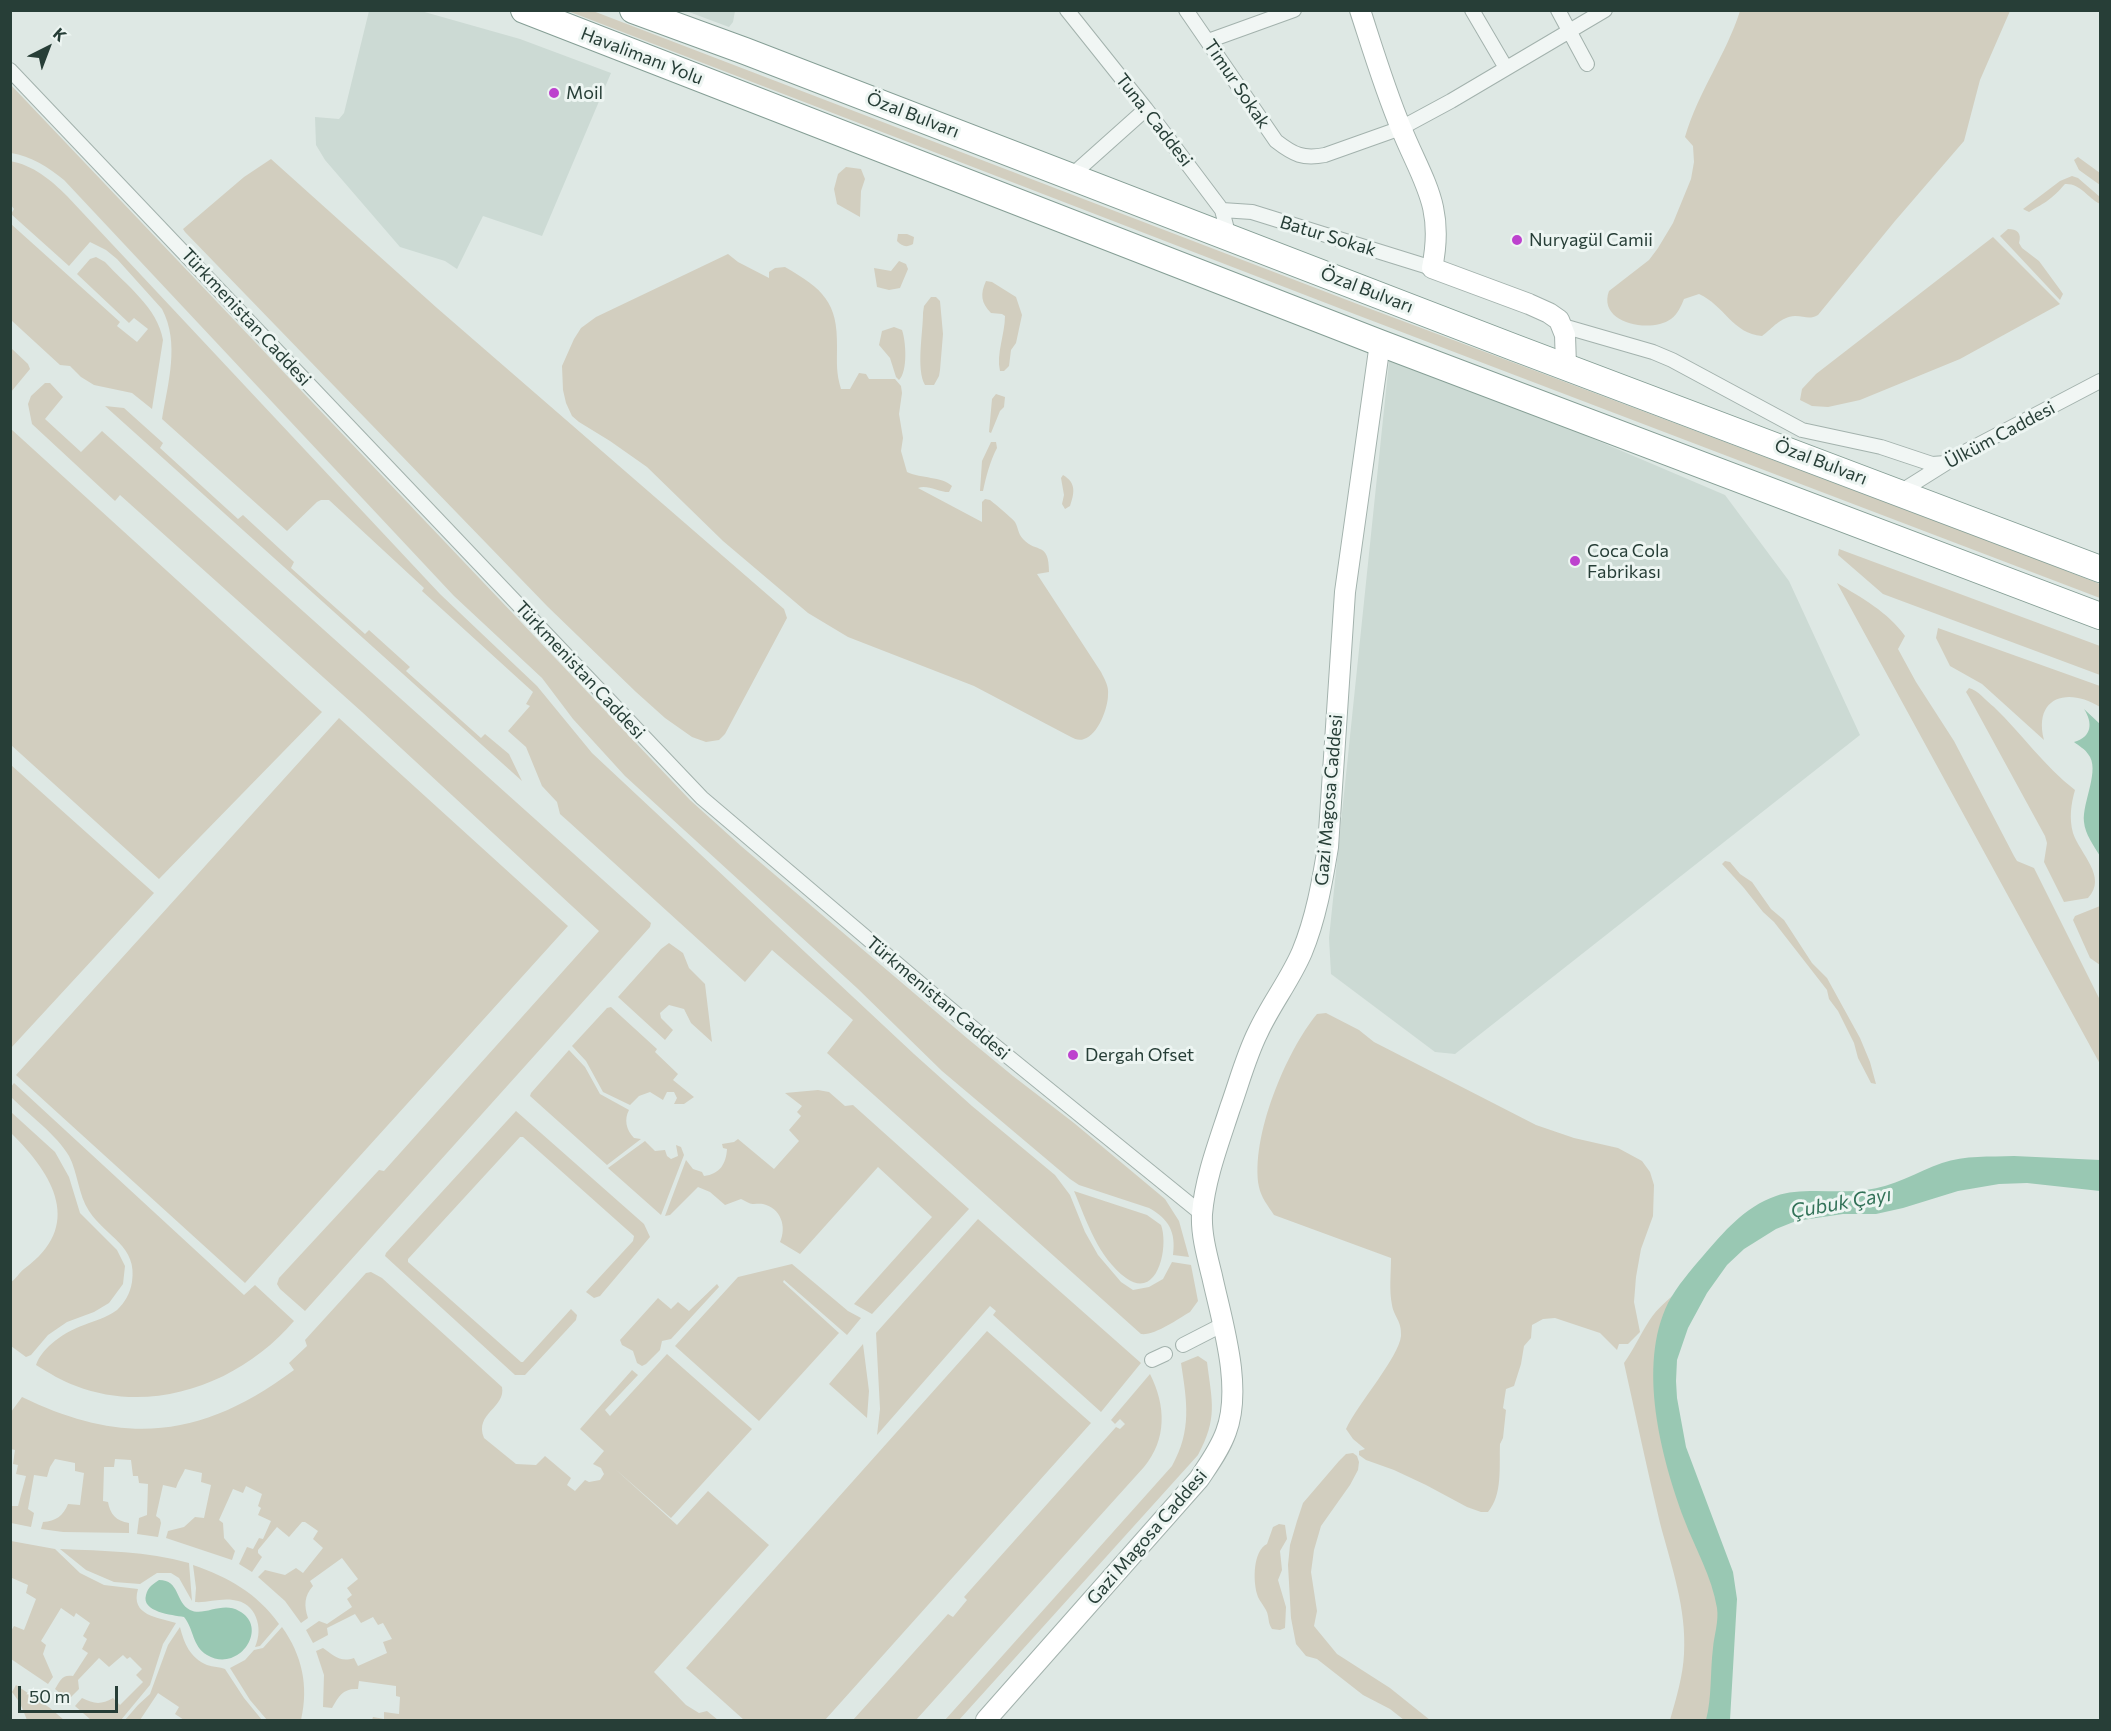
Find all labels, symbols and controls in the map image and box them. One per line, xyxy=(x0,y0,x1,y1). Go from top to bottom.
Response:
north arrow xyxy=(18,18,78,78)
text: K xyxy=(50,23,71,45)
street label: Havalimanı Yolu xyxy=(578,23,706,89)
street label: Timur Sokak xyxy=(1199,35,1275,133)
street label: Tuna. Caddesi xyxy=(1111,69,1197,171)
place label: Moil xyxy=(566,82,603,104)
marker: Moil xyxy=(547,86,561,100)
street label: Özal Bulvarı xyxy=(864,87,962,143)
street label: Batur Sokak xyxy=(1277,211,1379,261)
place label: Nuryagül Camii xyxy=(1529,229,1653,251)
marker: Nuryagül Camii xyxy=(1510,233,1524,247)
street label: Türkmenistan Caddesi xyxy=(176,244,316,390)
street label: Özal Bulvarı xyxy=(1318,262,1416,318)
street label: Ülküm Caddesi xyxy=(1941,397,2059,473)
street label: Özal Bulvarı xyxy=(1772,434,1870,490)
place label: Coca Cola Fabrikası xyxy=(1587,540,1669,582)
marker: Coca Cola Fabrikası xyxy=(1568,554,1582,568)
street label: Türkmenistan Caddesi xyxy=(510,597,650,743)
street label: Gazi Magosa Caddesi xyxy=(1311,713,1347,887)
street label: Türkmenistan Caddesi xyxy=(862,932,1014,1064)
place label: Dergah Ofset xyxy=(1085,1044,1194,1066)
marker: Dergah Ofset xyxy=(1066,1048,1080,1062)
water label: Çubuk Çayı xyxy=(1789,1182,1893,1224)
street label: Gazi Magosa Caddesi xyxy=(1082,1465,1212,1609)
scale bar xyxy=(21,1674,122,1712)
text: 50 m xyxy=(29,1685,70,1707)

